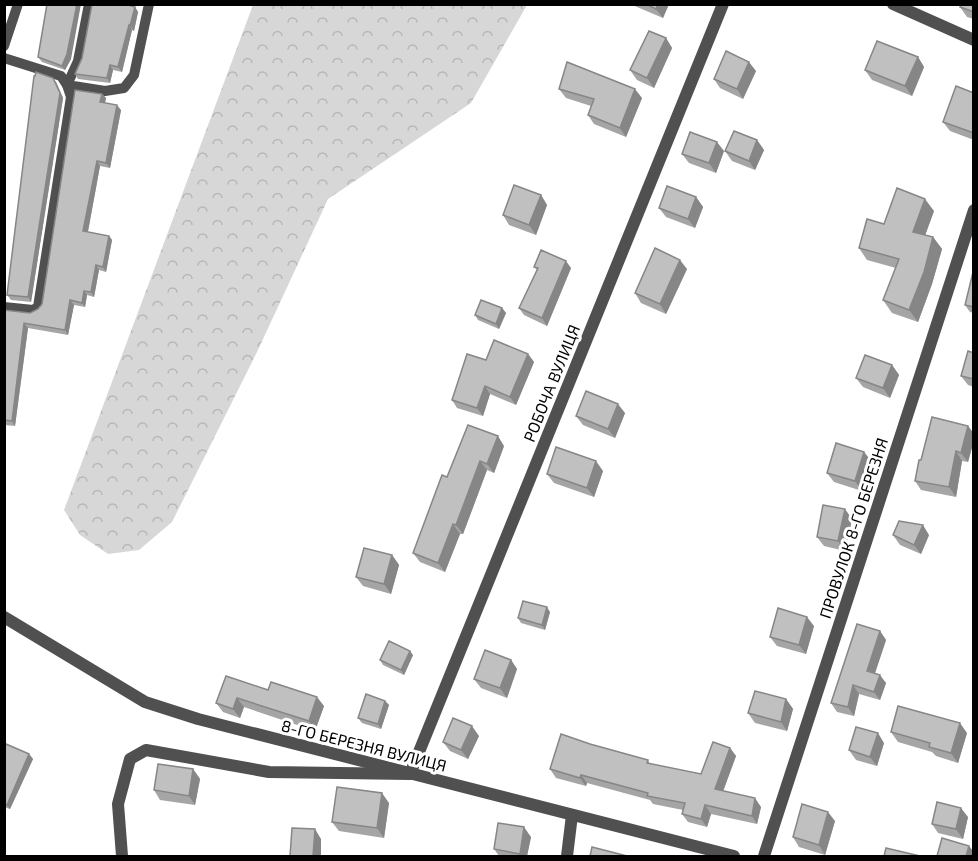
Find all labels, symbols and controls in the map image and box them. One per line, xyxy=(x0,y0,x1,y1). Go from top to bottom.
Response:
street label: РОБОЧА ВУЛИЦЯ xyxy=(519,322,583,444)
street label: ПРОВУЛОК 8-ГО БЕРЕЗНЯ xyxy=(815,435,891,621)
street label: 8-ГО БЕРЕЗНЯ ВУЛИЦЯ xyxy=(279,715,449,775)

